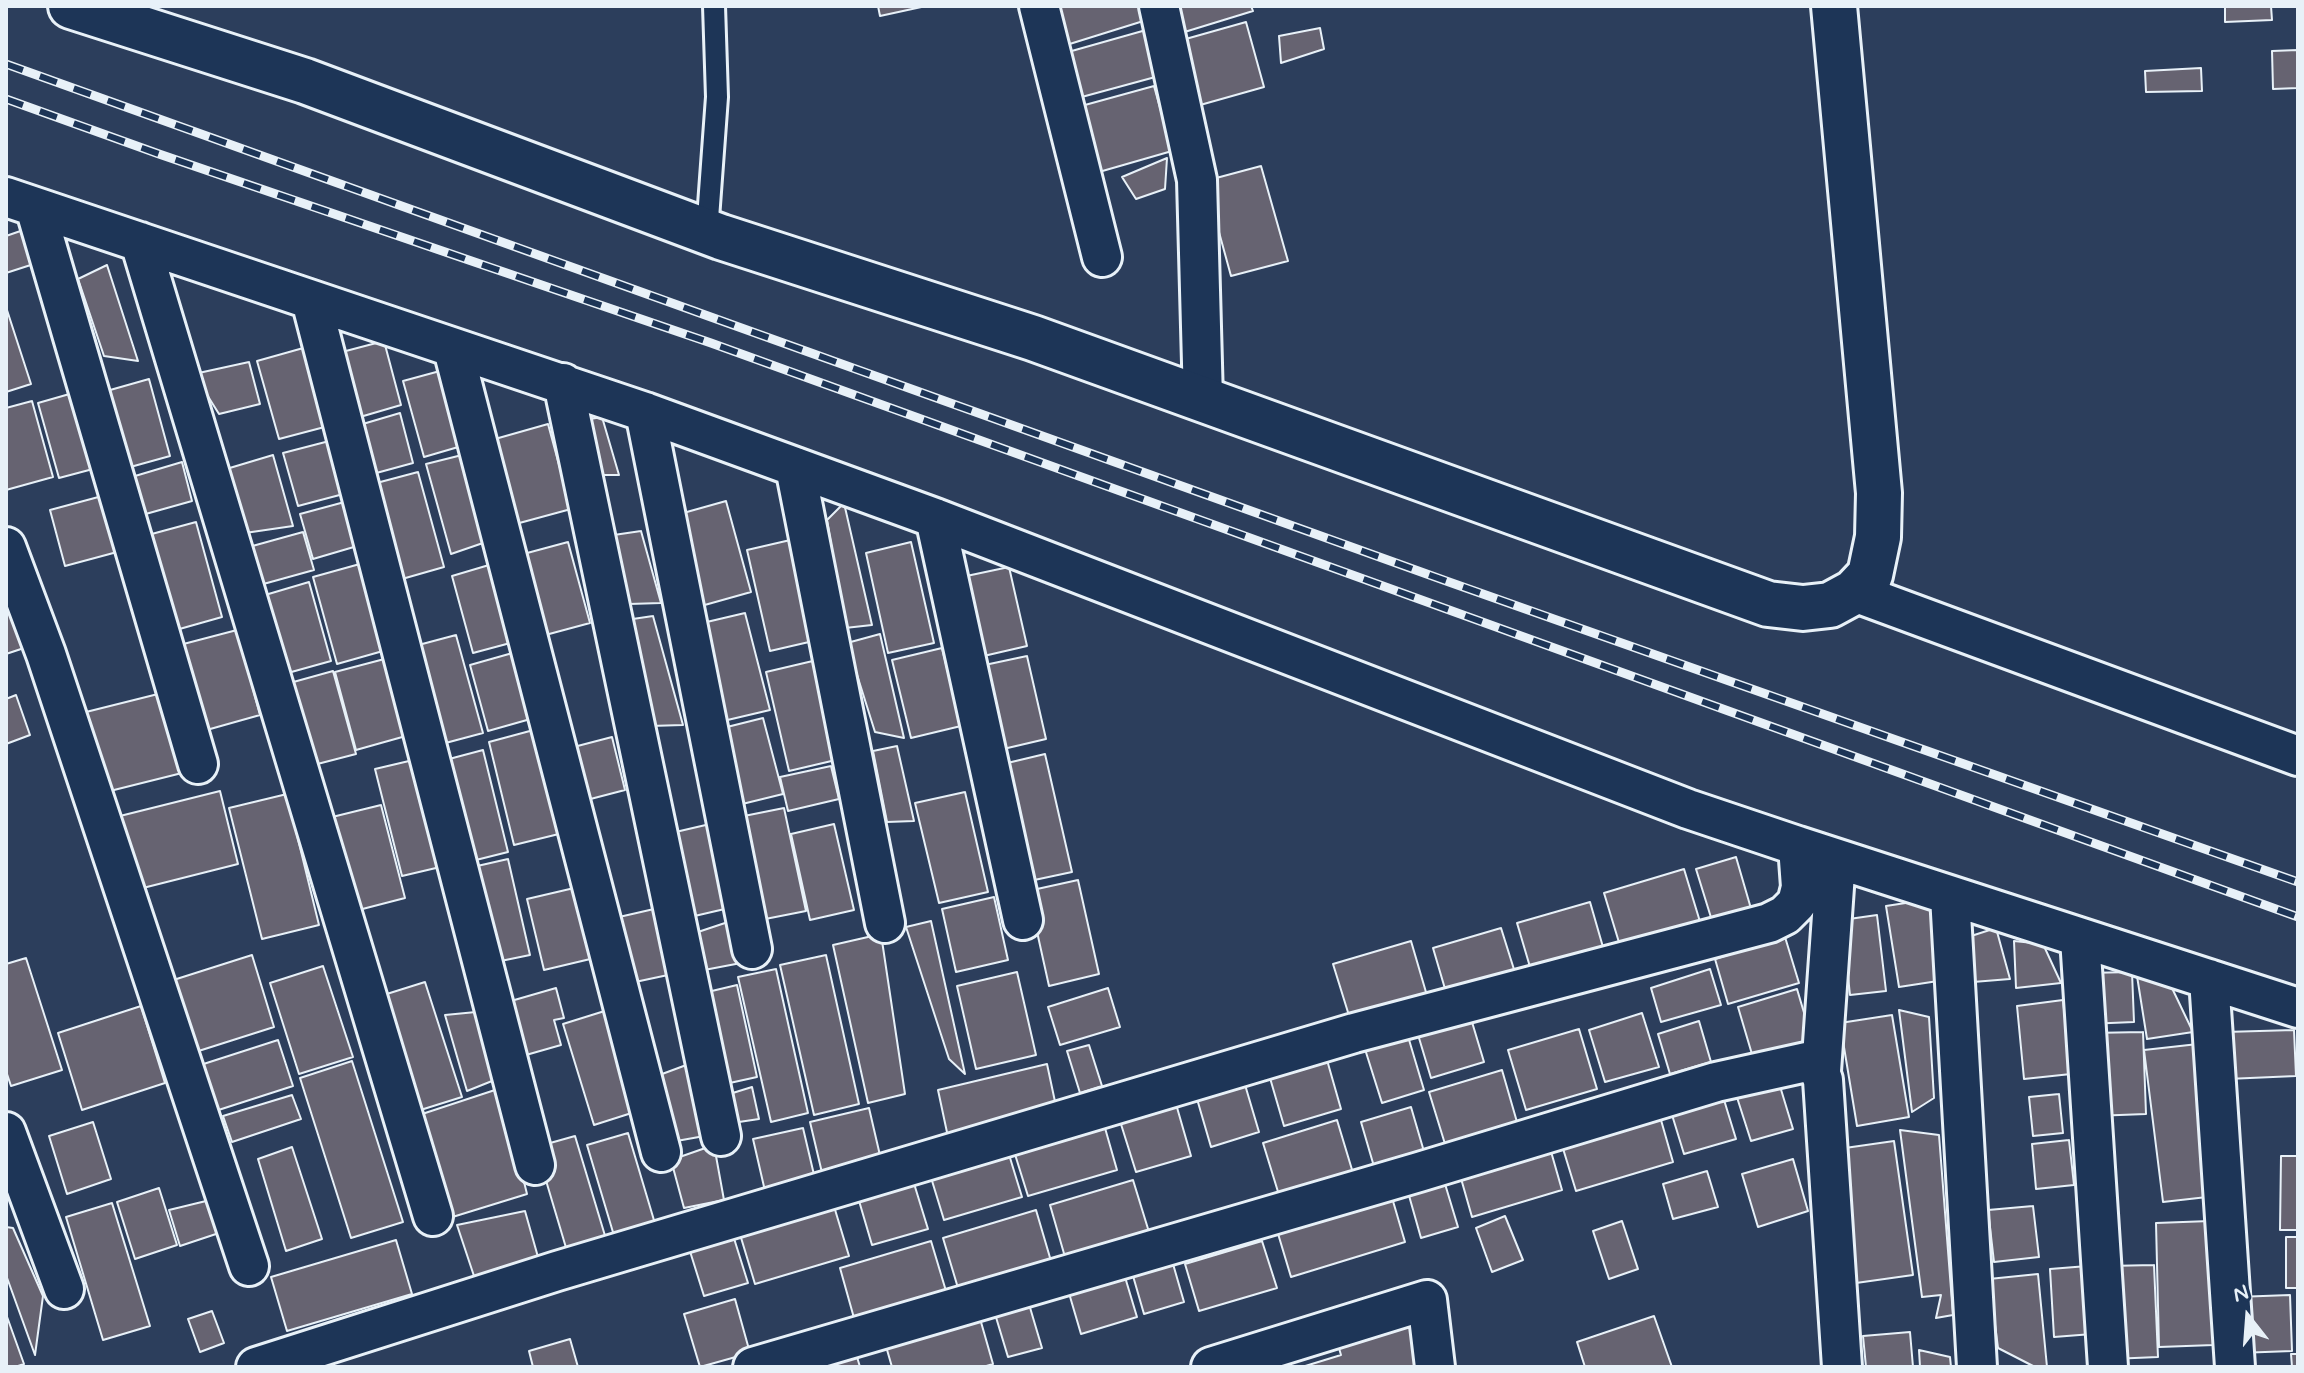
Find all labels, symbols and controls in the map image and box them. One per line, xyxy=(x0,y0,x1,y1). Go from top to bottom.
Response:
north arrow xyxy=(2208,1277,2288,1357)
text: N xyxy=(2230,1279,2252,1310)

